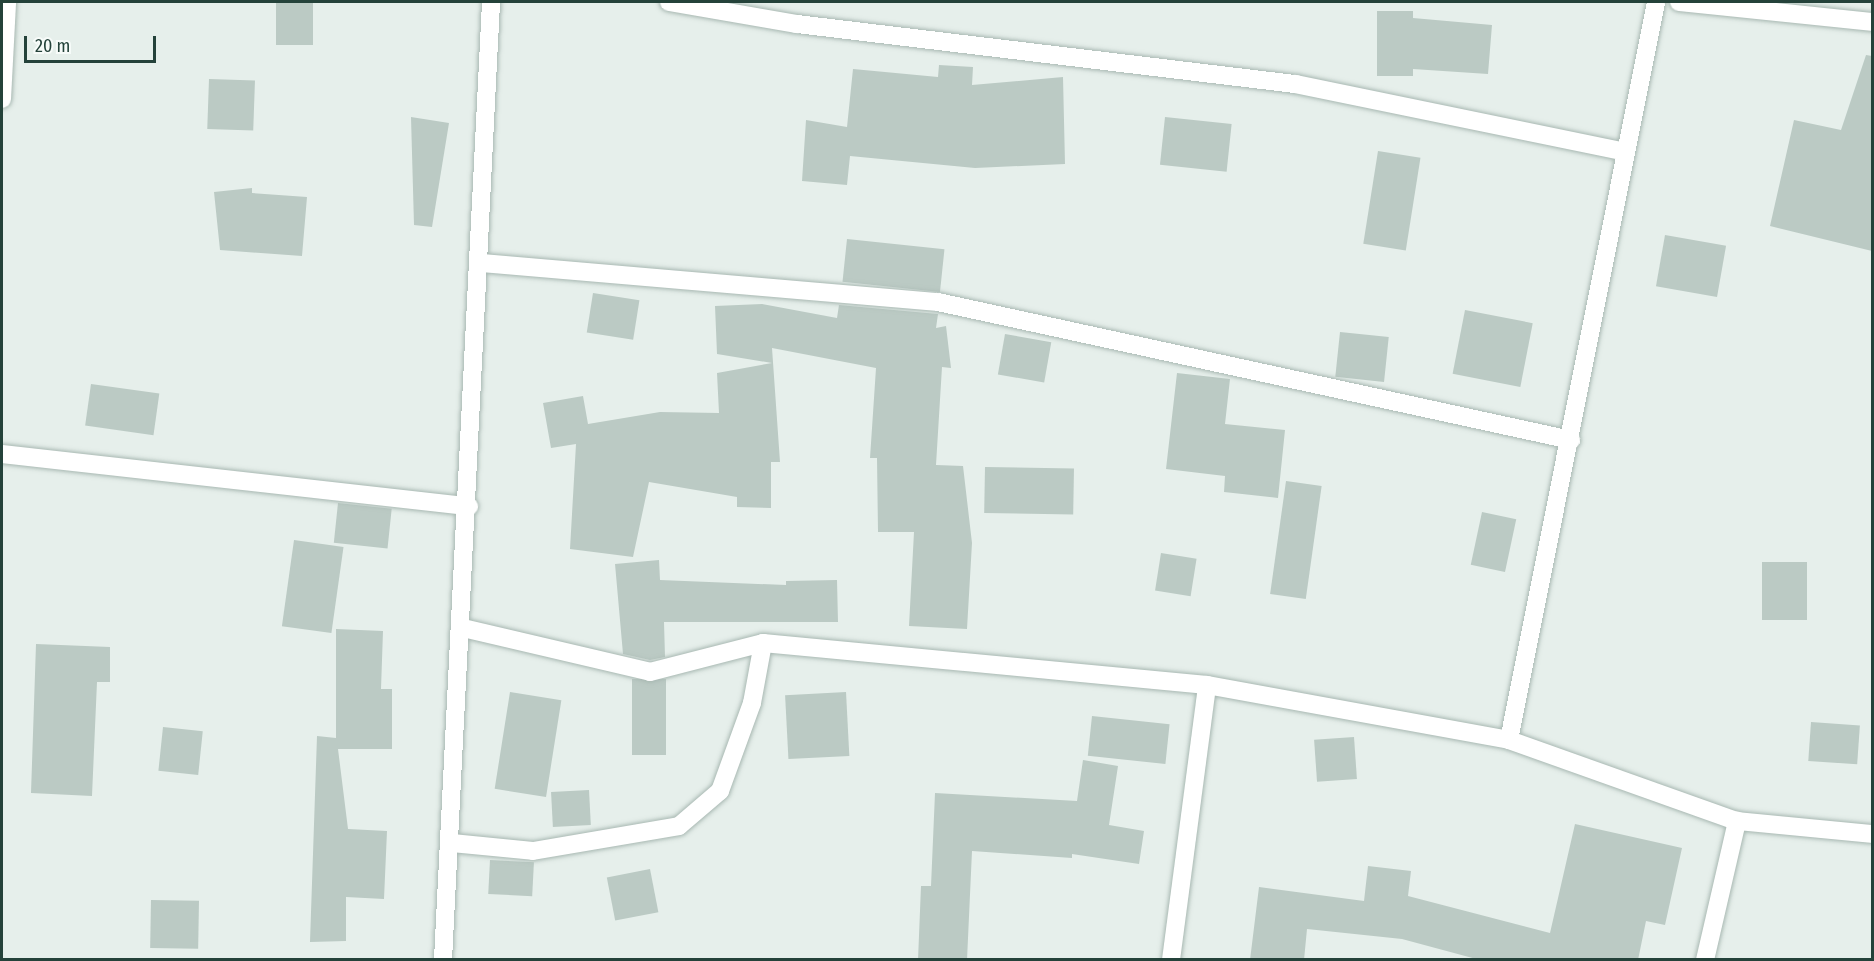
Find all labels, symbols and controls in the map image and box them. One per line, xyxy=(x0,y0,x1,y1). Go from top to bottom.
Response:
scale bar xyxy=(27,24,159,62)
text: 20 m xyxy=(35,35,70,57)

